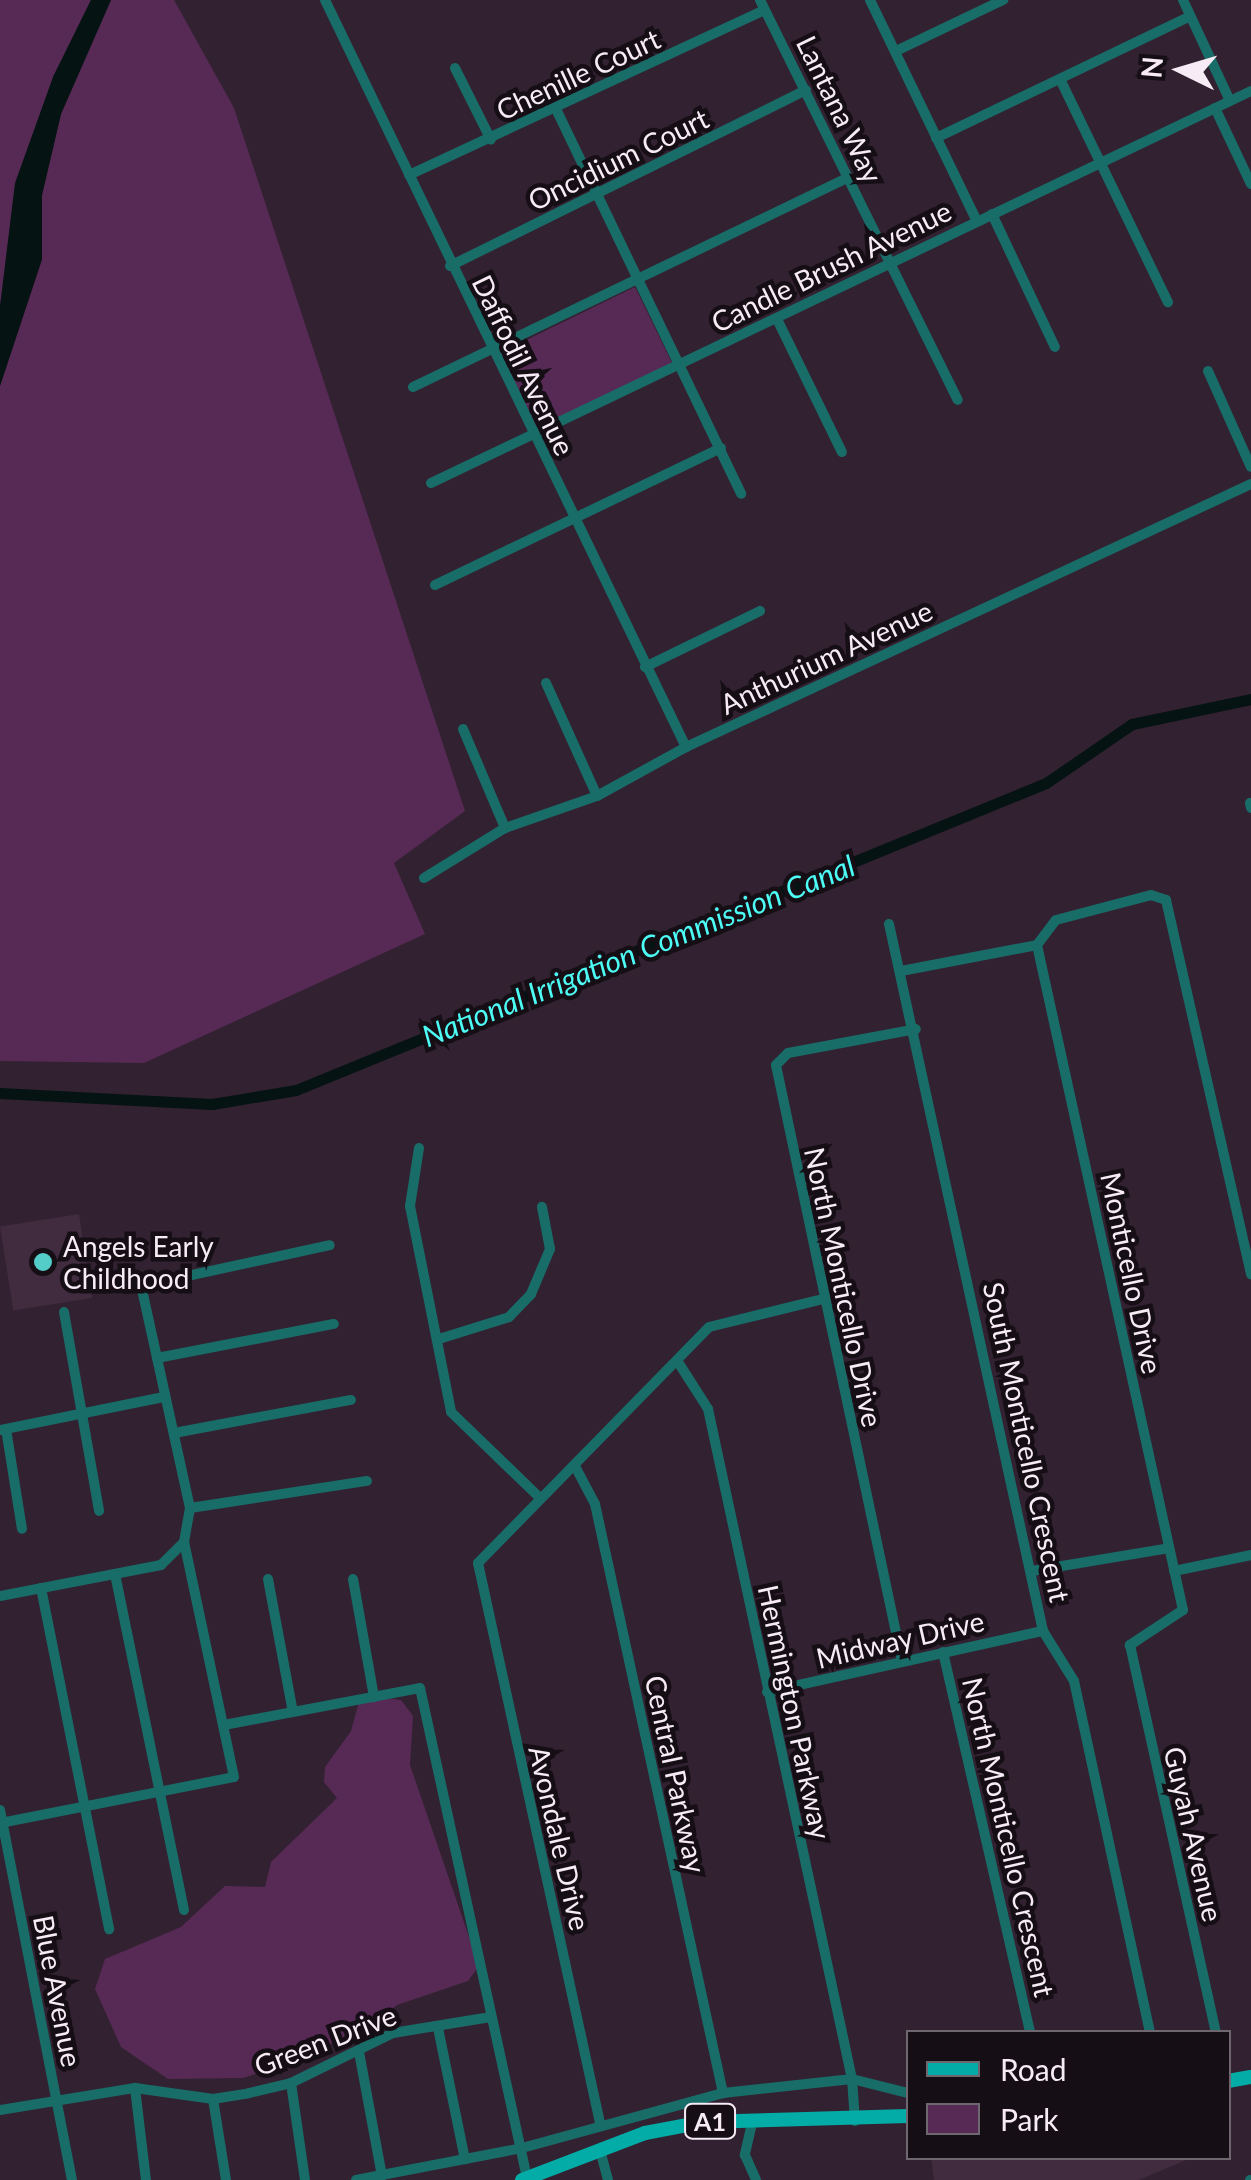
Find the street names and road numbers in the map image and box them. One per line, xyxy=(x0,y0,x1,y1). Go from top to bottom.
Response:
street label: Chenille Court xyxy=(491,21,665,127)
street label: Lantana Way xyxy=(790,30,890,188)
street label: Oncidium Court xyxy=(522,101,714,217)
street label: Candle Brush Avenue xyxy=(705,193,957,339)
street label: Daffodil Avenue xyxy=(466,269,582,461)
street label: Anthurium Avenue xyxy=(714,593,938,721)
street label: North Monticello Drive xyxy=(798,1144,890,1430)
street label: Monticello Drive xyxy=(1094,1169,1170,1377)
street label: South Monticello Crescent xyxy=(977,1279,1077,1605)
street label: Hermington Parkway xyxy=(752,1582,838,1842)
street label: Midway Drive xyxy=(812,1603,988,1675)
street label: Central Parkway xyxy=(639,1672,713,1876)
street label: North Monticello Crescent xyxy=(956,1674,1062,2000)
street label: Avondale Drive xyxy=(522,1742,598,1934)
street label: Guyah Avenue xyxy=(1157,1743,1231,1925)
street label: Blue Avenue xyxy=(27,1912,89,2070)
street label: Green Drive xyxy=(249,1998,401,2082)
road number: A1 xyxy=(682,2101,738,2141)

